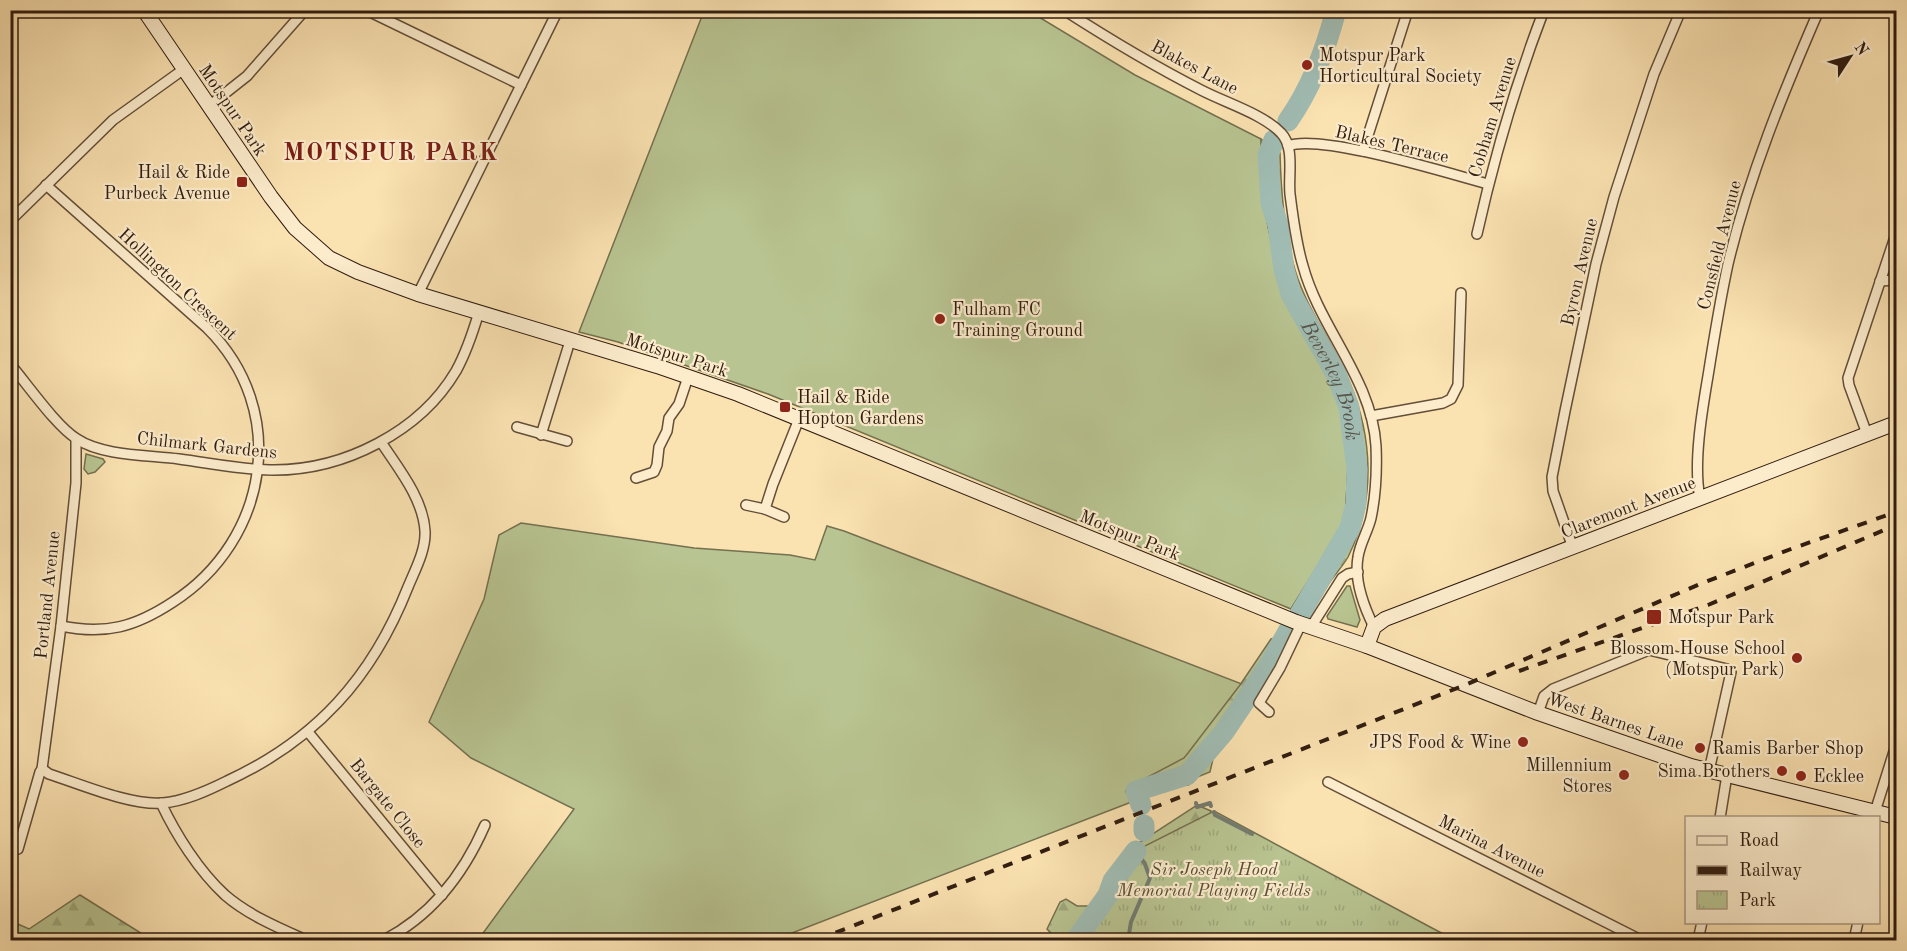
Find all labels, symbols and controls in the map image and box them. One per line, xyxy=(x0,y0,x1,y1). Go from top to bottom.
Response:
north arrow xyxy=(1820,27,1880,87)
street label: Blakes Lane xyxy=(1148,37,1241,98)
text: N xyxy=(1850,40,1871,60)
place label: Motspur Park Horticultural Society xyxy=(1319,47,1482,86)
street label: Cobham Avenue xyxy=(1466,55,1520,180)
marker: Motspur Park Horticultural Society xyxy=(1300,58,1314,72)
street label: Motspur Park xyxy=(195,61,269,160)
street label: Blakes Terrace xyxy=(1333,123,1450,167)
district label: MOTSPUR PARK xyxy=(283,142,499,166)
place label: Hail & Ride Purbeck Avenue xyxy=(104,164,230,203)
marker: Hail & Ride Purbeck Avenue xyxy=(235,175,249,189)
street label: Consfield Avenue xyxy=(1695,179,1745,312)
street label: Byron Avenue xyxy=(1559,217,1601,328)
street label: Hollington Crescent xyxy=(115,225,240,344)
place label: Fulham FC Training Ground xyxy=(952,301,1083,340)
marker: Fulham FC Training Ground xyxy=(933,312,947,326)
water label: Beverley Brook xyxy=(1296,317,1361,442)
street label: Motspur Park xyxy=(623,331,730,381)
place label: Hail & Ride Hopton Gardens xyxy=(797,389,924,428)
marker: Hail & Ride Hopton Gardens xyxy=(778,400,792,414)
street label: Chilmark Gardens xyxy=(136,430,278,462)
street label: Claremont Avenue xyxy=(1558,474,1698,542)
street label: Motspur Park xyxy=(1077,508,1182,564)
street label: Portland Avenue xyxy=(32,530,64,660)
marker: Motspur Park xyxy=(1645,608,1663,626)
place label: Motspur Park xyxy=(1668,609,1775,627)
place label: Blossom House School (Motspur Park) xyxy=(1610,640,1785,679)
marker: Blossom House School (Motspur Park) xyxy=(1790,651,1804,665)
street label: West Barnes Lane xyxy=(1545,690,1686,754)
place label: JPS Food & Wine xyxy=(1369,734,1511,752)
marker: JPS Food & Wine xyxy=(1516,735,1530,749)
place label: Ramis Barber Shop xyxy=(1712,740,1864,758)
marker: Ramis Barber Shop xyxy=(1693,741,1707,755)
street label: Bargate Close xyxy=(346,756,428,852)
place label: Millennium Stores xyxy=(1526,757,1612,796)
place label: Sima Brothers xyxy=(1657,763,1770,781)
marker: Sima Brothers xyxy=(1775,764,1789,778)
marker: Millennium Stores xyxy=(1617,768,1631,782)
place label: Ecklee xyxy=(1813,768,1864,786)
marker: Ecklee xyxy=(1794,769,1808,783)
street label: Marina Avenue xyxy=(1435,812,1548,881)
legend xyxy=(1685,816,1880,924)
text: Road xyxy=(1739,832,1779,850)
park label: Sir Joseph Hood Memorial Playing Fields xyxy=(1116,861,1311,900)
text: Railway xyxy=(1739,862,1802,880)
text: Park xyxy=(1739,892,1776,910)

